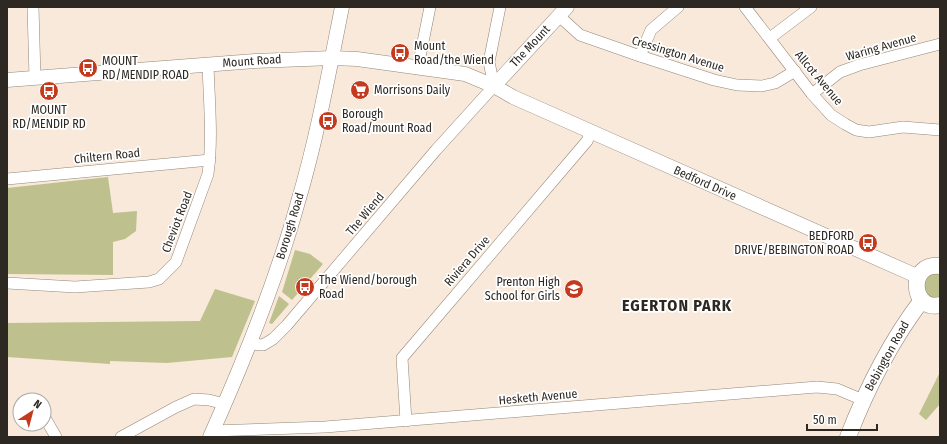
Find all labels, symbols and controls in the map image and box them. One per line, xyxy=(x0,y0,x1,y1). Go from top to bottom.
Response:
street label: The Mount xyxy=(507,22,553,70)
street label: Waring Avenue xyxy=(844,30,918,64)
street label: Cressington Avenue xyxy=(630,33,726,75)
place label: Mount Road/the Wiend xyxy=(414,39,494,67)
bus stop icon: Mount Road/the Wiend xyxy=(389,42,411,64)
street label: Allcot Avenue xyxy=(792,48,846,108)
street label: Mount Road xyxy=(222,52,282,70)
place label: MOUNT RD/MENDIP ROAD xyxy=(102,54,189,82)
bus stop icon: MOUNT RD/MENDIP ROAD xyxy=(77,57,99,79)
supermarket icon: Morrisons Daily xyxy=(349,79,371,101)
bus stop icon: MOUNT RD/MENDIP RD xyxy=(38,80,60,102)
place label: Morrisons Daily xyxy=(374,83,451,97)
place label: MOUNT RD/MENDIP RD xyxy=(12,103,86,131)
place label: Borough Road/mount Road xyxy=(342,107,432,135)
bus stop icon: Borough Road/mount Road xyxy=(317,110,339,132)
street label: Chiltern Road xyxy=(73,146,141,166)
street label: Bedford Drive xyxy=(671,163,739,203)
street label: Cheviot Road xyxy=(159,189,195,255)
street label: The Wiend xyxy=(343,190,387,238)
street label: Borough Road xyxy=(273,191,307,261)
place label: BEDFORD DRIVE/BEBINGTON ROAD xyxy=(734,229,854,257)
bus stop icon: BEDFORD DRIVE/BEBINGTON ROAD xyxy=(857,232,879,254)
street label: Riviera Drive xyxy=(441,233,493,289)
place label: The Wiend/borough Road xyxy=(319,273,417,301)
place label: Prenton High School for Girls xyxy=(485,275,560,303)
bus stop icon: The Wiend/borough Road xyxy=(294,276,316,298)
school or university icon: Prenton High School for Girls xyxy=(563,278,585,300)
district label: EGERTON PARK xyxy=(622,296,732,315)
street label: Bebington Road xyxy=(862,319,912,393)
street label: Hesketh Avenue xyxy=(498,387,578,407)
north arrow xyxy=(12,392,52,432)
text: N xyxy=(31,397,44,412)
scale bar xyxy=(807,406,877,432)
text: 50 m xyxy=(813,413,837,427)

